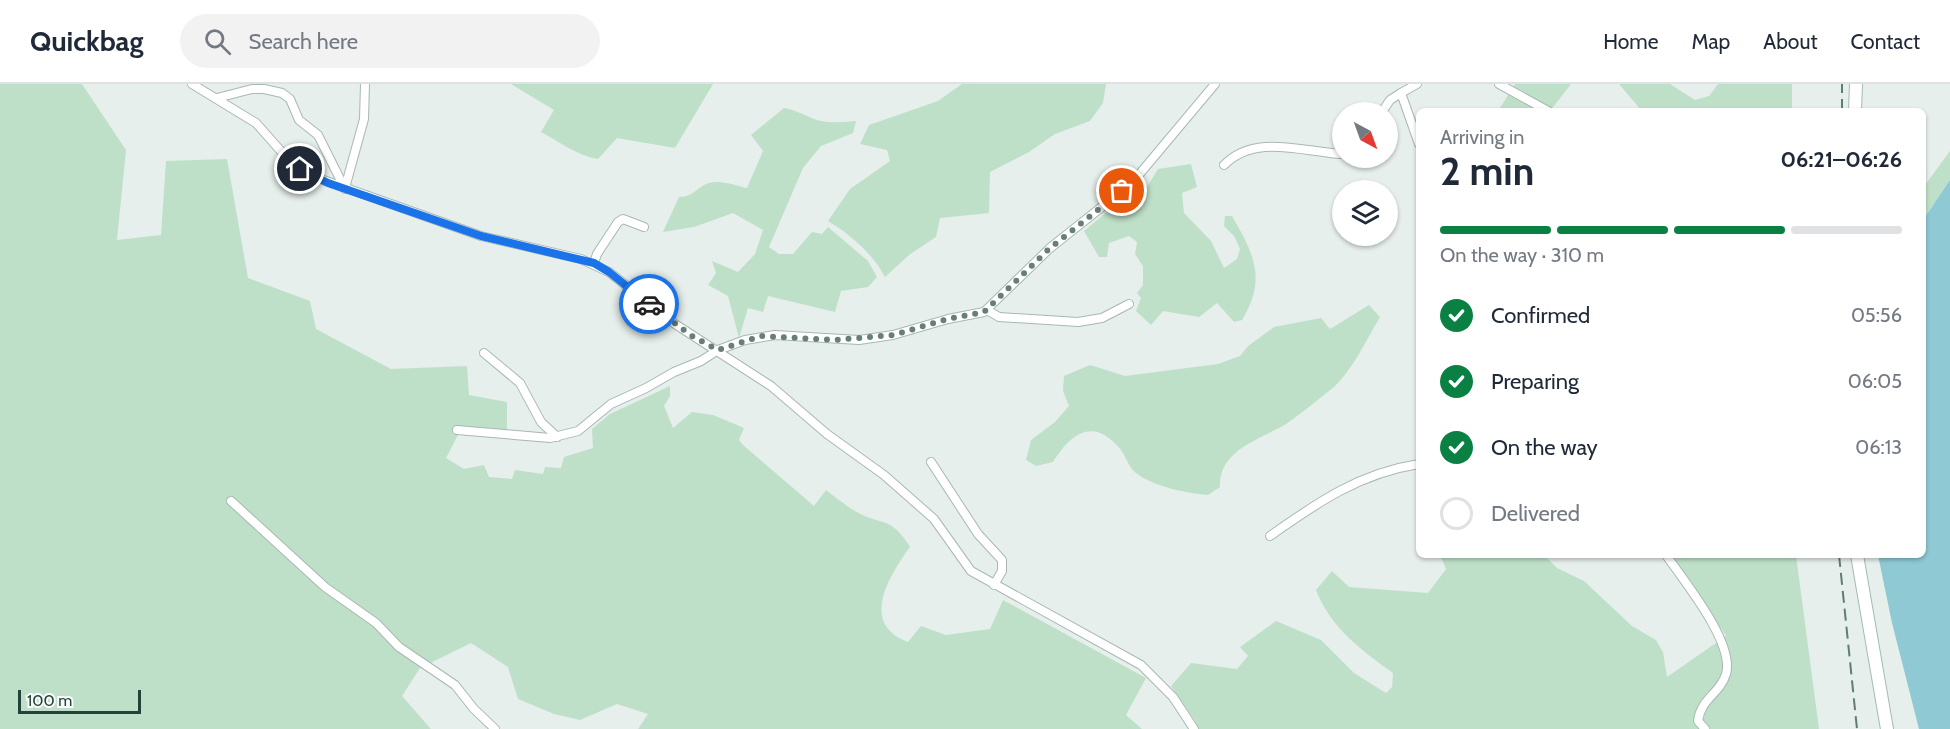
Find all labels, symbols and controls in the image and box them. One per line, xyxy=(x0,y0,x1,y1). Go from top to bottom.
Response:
search box xyxy=(180,14,600,68)
text: Quickbag xyxy=(30,24,144,58)
icon: search xyxy=(201,25,234,58)
text: Search here xyxy=(249,28,358,55)
text: Home xyxy=(1603,29,1659,54)
text: Map xyxy=(1692,29,1730,54)
text: About xyxy=(1763,29,1817,54)
text: Contact xyxy=(1850,29,1920,54)
north arrow xyxy=(1332,102,1398,168)
map controls xyxy=(1332,102,1398,246)
text: Arriving in xyxy=(1440,125,1524,149)
pin xyxy=(274,143,325,194)
text: 06:21–06:26 xyxy=(1781,146,1902,173)
text: 2 min xyxy=(1440,147,1534,195)
icon: home xyxy=(283,152,316,185)
pin xyxy=(1096,165,1147,216)
icon: bag xyxy=(1105,174,1138,207)
button: layers xyxy=(1332,180,1398,246)
text: On the way · 310 m xyxy=(1440,243,1604,267)
courier xyxy=(619,274,679,334)
icon: car xyxy=(633,288,666,321)
icon: check xyxy=(1440,299,1473,332)
text: Confirmed xyxy=(1491,302,1590,329)
text: 05:56 xyxy=(1851,303,1902,327)
icon: check xyxy=(1440,365,1473,398)
text: Preparing xyxy=(1491,368,1579,395)
text: 06:05 xyxy=(1848,369,1902,393)
icon: check xyxy=(1440,431,1473,464)
text: On the way xyxy=(1491,434,1598,461)
text: 06:13 xyxy=(1855,435,1902,459)
text: Delivered xyxy=(1491,500,1580,527)
scale bar xyxy=(18,687,141,714)
text: 100 m xyxy=(27,691,72,710)

